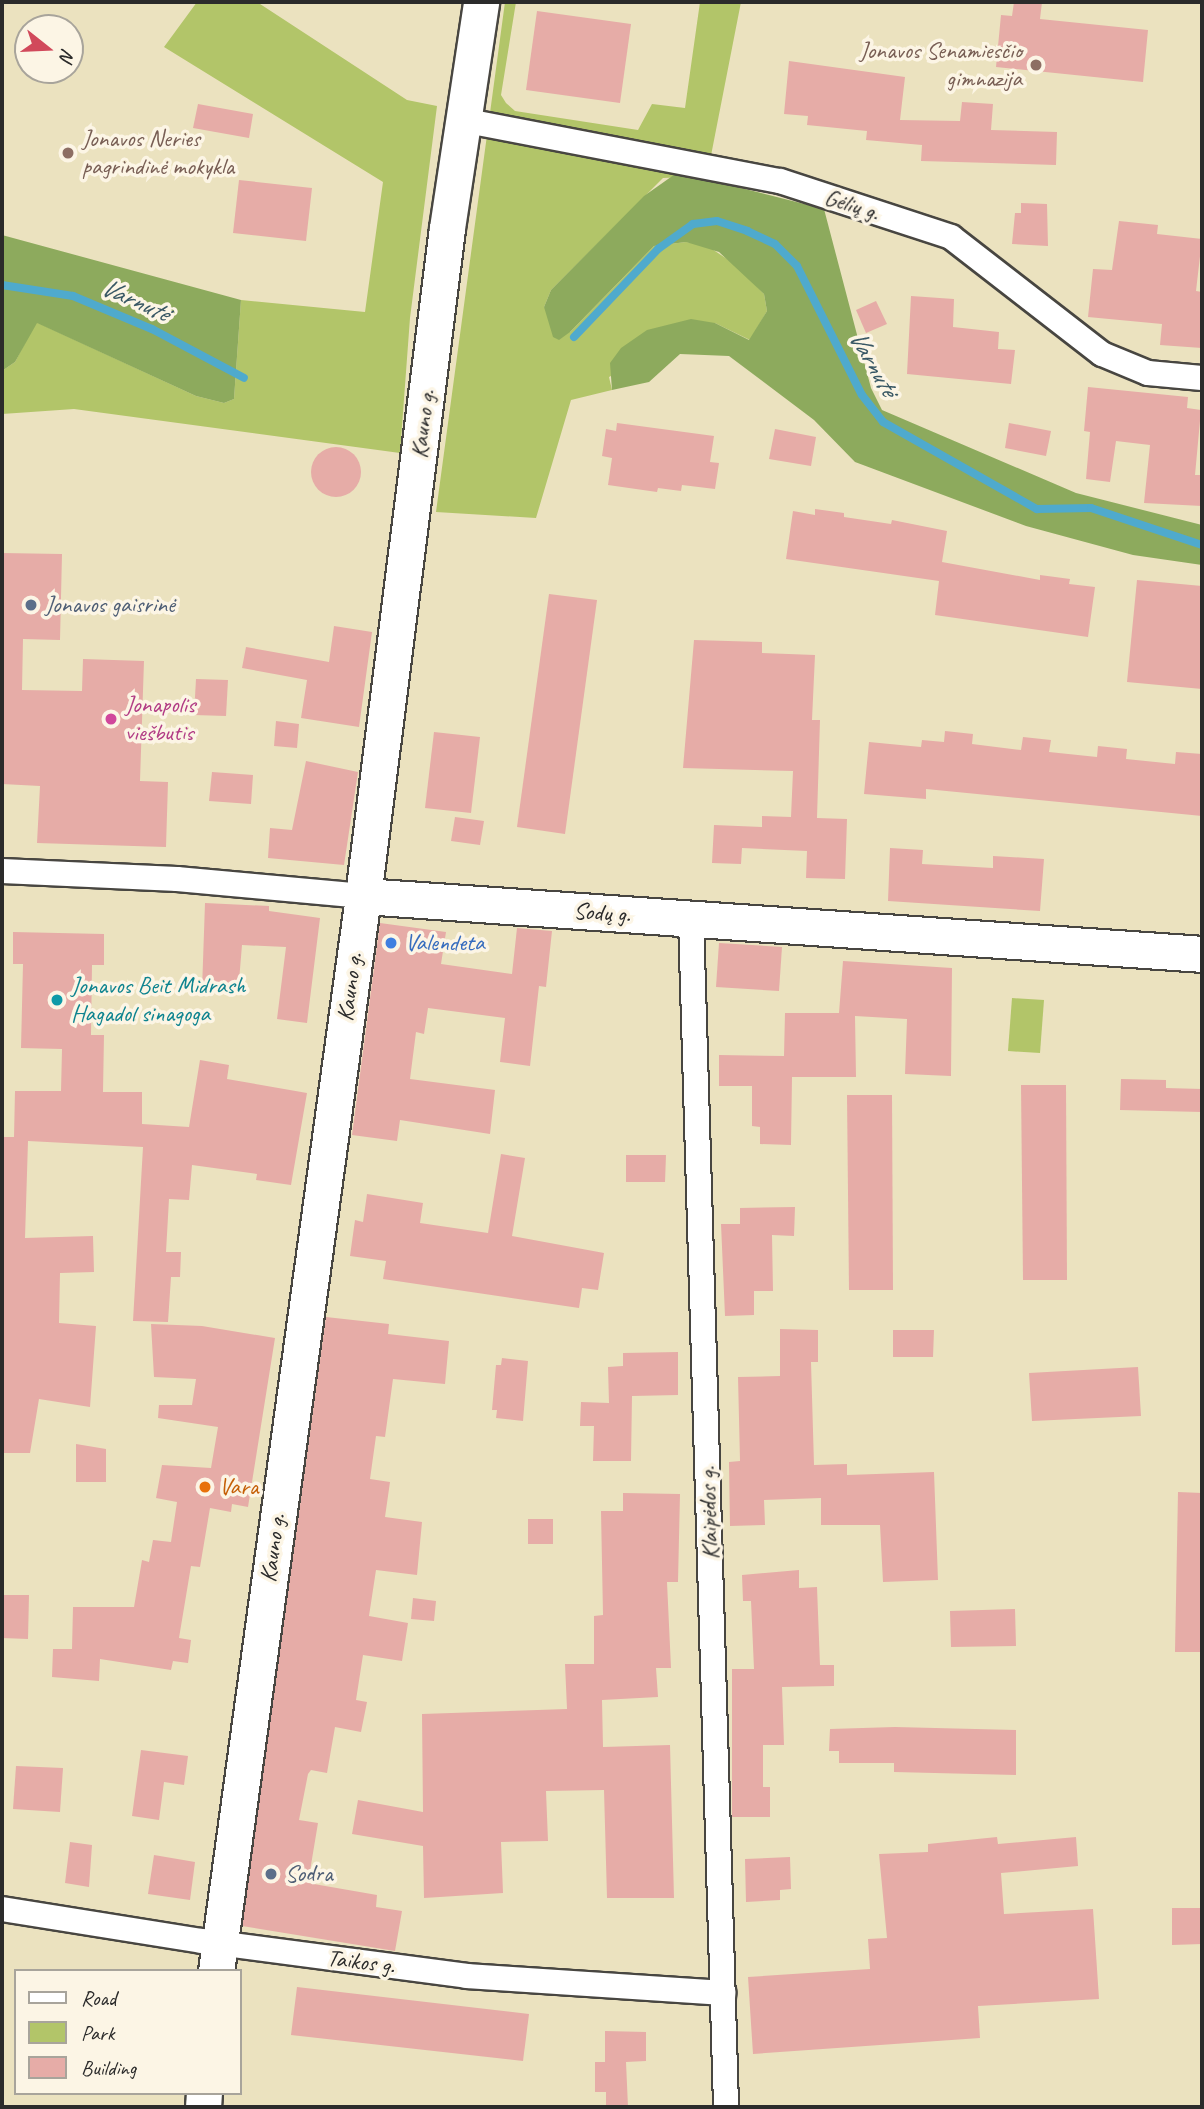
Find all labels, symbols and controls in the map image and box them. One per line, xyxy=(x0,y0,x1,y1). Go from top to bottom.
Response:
north arrow xyxy=(14,14,84,84)
place label: Jonavos Senamiesčio gimnazija xyxy=(860,37,1022,93)
text: N xyxy=(54,46,80,64)
marker: Jonavos Senamiesčio gimnazija xyxy=(1028,57,1044,73)
place label: Jonavos Neries pagrindinė mokykla xyxy=(82,125,234,181)
marker: Jonavos Neries pagrindinė mokykla xyxy=(60,145,76,161)
street label: Gėlių g. xyxy=(821,183,883,227)
water label: Varnutė xyxy=(96,271,174,329)
water label: Varnutė xyxy=(842,325,904,401)
street label: Kauno g. xyxy=(405,388,441,460)
place label: Jonavos gaisrinė xyxy=(45,591,175,619)
marker: Jonavos gaisrinė xyxy=(23,597,39,613)
place label: Jonapolis viešbutis xyxy=(125,691,195,747)
marker: Jonapolis viešbutis xyxy=(103,711,119,727)
street label: Sodų g. xyxy=(572,897,632,929)
place label: Valendeta xyxy=(405,929,484,957)
marker: Valendeta xyxy=(383,935,399,951)
street label: Kauno g. xyxy=(331,951,369,1023)
place label: Jonavos Beit Midrash Hagadol sinagoga xyxy=(71,972,245,1028)
marker: Jonavos Beit Midrash Hagadol sinagoga xyxy=(49,992,65,1008)
street label: Klaipėdos g. xyxy=(693,1466,725,1560)
place label: Vara xyxy=(219,1473,258,1501)
marker: Vara xyxy=(197,1479,213,1495)
street label: Kauno g. xyxy=(254,1512,292,1584)
place label: Sodra xyxy=(285,1860,333,1888)
marker: Sodra xyxy=(263,1866,279,1882)
street label: Taikos g. xyxy=(325,1944,397,1980)
legend xyxy=(14,1969,242,2095)
text: Road xyxy=(81,1985,116,2011)
text: Park xyxy=(81,2020,114,2046)
text: Building xyxy=(81,2055,136,2081)

